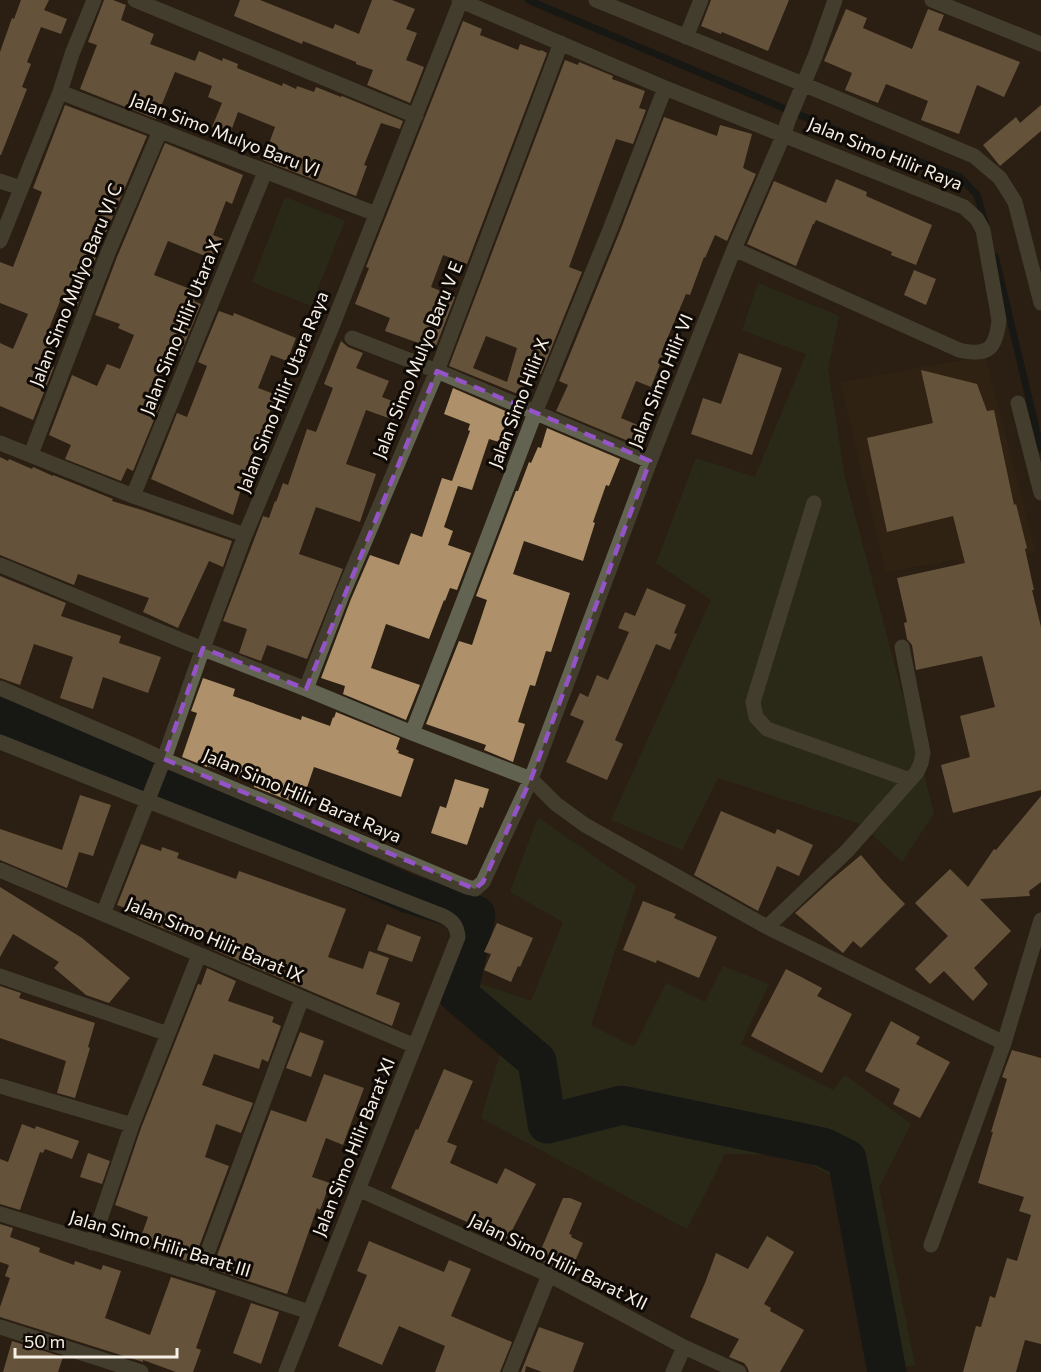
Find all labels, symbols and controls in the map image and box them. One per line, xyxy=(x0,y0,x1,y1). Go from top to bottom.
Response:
street label: Jalan Simo Mulyo Baru VI xyxy=(127,88,323,180)
street label: Jalan Simo Hilir Raya xyxy=(805,112,966,194)
street label: Jalan Simo Mulyo Baru VI C xyxy=(24,180,126,390)
street label: Jalan Simo Hilir Utara X xyxy=(135,236,225,418)
street label: Jalan Simo Mulyo Baru V E xyxy=(367,258,467,461)
street label: Jalan Simo Hilir Utara Raya xyxy=(232,288,333,495)
street label: Jalan Simo Hilir VI xyxy=(623,310,697,451)
street label: Jalan Simo Hilir X xyxy=(483,334,553,471)
street label: Jalan Simo Hilir Barat Raya xyxy=(200,743,405,847)
street label: Jalan Simo Hilir Barat IX xyxy=(123,892,308,987)
street label: Jalan Simo Hilir Barat XI xyxy=(307,1054,399,1239)
street label: Jalan Simo Hilir Barat III xyxy=(67,1205,254,1281)
street label: Jalan Simo Hilir Barat XII xyxy=(466,1208,651,1314)
scale bar xyxy=(15,1321,177,1359)
text: 50 m xyxy=(24,1330,65,1352)

